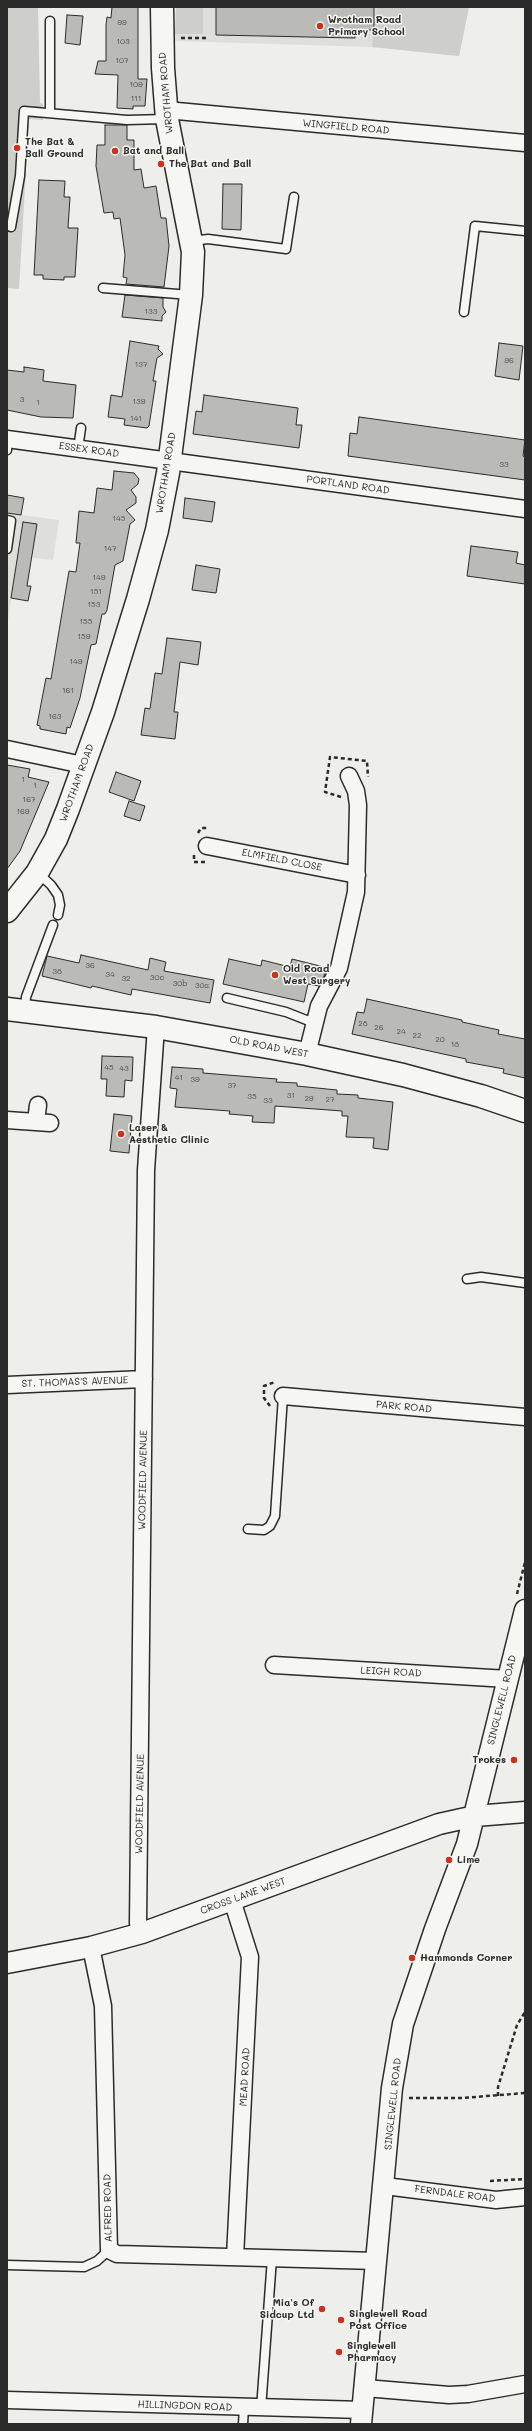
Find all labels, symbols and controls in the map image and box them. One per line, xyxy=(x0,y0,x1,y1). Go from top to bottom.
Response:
place label: Wrotham Road Primary School xyxy=(328,14,405,38)
house number: 99 xyxy=(117,18,127,28)
marker: Wrotham Road Primary School xyxy=(315,21,325,31)
house number: 103 xyxy=(116,37,130,47)
street label: WROTHAM ROAD xyxy=(156,52,176,134)
house number: 107 xyxy=(116,56,128,66)
house number: 109 xyxy=(129,80,143,90)
house number: 111 xyxy=(131,94,141,104)
street label: WINGFIELD ROAD xyxy=(302,117,390,137)
place label: The Bat & Ball Ground xyxy=(25,136,84,160)
marker: The Bat & Ball Ground xyxy=(12,143,22,153)
place label: Bat and Ball xyxy=(123,145,184,157)
marker: Bat and Ball xyxy=(110,146,120,156)
place label: The Bat and Ball xyxy=(169,158,251,170)
marker: The Bat and Ball xyxy=(156,159,166,169)
house number: 133 xyxy=(145,307,157,317)
house number: 96 xyxy=(504,356,514,366)
house number: 137 xyxy=(135,360,147,370)
house number: 3 xyxy=(20,395,24,405)
house number: 139 xyxy=(133,397,145,407)
house number: 1 xyxy=(36,398,40,408)
house number: 141 xyxy=(130,414,142,424)
street label: WROTHAM ROAD xyxy=(154,432,178,514)
street label: ESSEX ROAD xyxy=(58,440,120,460)
house number: 33 xyxy=(499,460,509,470)
street label: PORTLAND ROAD xyxy=(306,473,390,497)
house number: 145 xyxy=(113,514,125,524)
house number: 147 xyxy=(104,544,116,554)
house number: 149 xyxy=(93,573,105,583)
house number: 151 xyxy=(90,587,102,597)
house number: 153 xyxy=(88,600,100,610)
house number: 155 xyxy=(80,617,92,627)
house number: 159 xyxy=(78,632,90,642)
house number: 149 xyxy=(70,657,82,667)
house number: 161 xyxy=(62,686,74,696)
house number: 163 xyxy=(48,712,62,722)
street label: WROTHAM ROAD xyxy=(57,742,97,824)
house number: 1 xyxy=(21,775,25,785)
house number: 1 xyxy=(33,781,37,791)
house number: 167 xyxy=(23,795,35,805)
house number: 169 xyxy=(16,807,30,817)
street label: ELMFIELD CLOSE xyxy=(241,846,323,874)
house number: 36 xyxy=(85,961,95,971)
place label: Old Road West Surgery xyxy=(283,963,350,986)
house number: 38 xyxy=(52,967,62,977)
house number: 34 xyxy=(105,970,115,980)
marker: Old Road West Surgery xyxy=(270,970,280,980)
house number: 30c xyxy=(150,973,164,983)
house number: 32 xyxy=(121,974,131,984)
house number: 30b xyxy=(173,979,187,989)
house number: 30a xyxy=(195,981,209,991)
house number: 28 xyxy=(358,1019,368,1029)
house number: 26 xyxy=(374,1023,384,1033)
house number: 24 xyxy=(396,1027,406,1037)
house number: 22 xyxy=(413,1031,421,1041)
street label: OLD ROAD WEST xyxy=(228,1033,310,1061)
house number: 20 xyxy=(435,1035,445,1045)
house number: 18 xyxy=(451,1040,459,1050)
house number: 45 xyxy=(104,1063,114,1073)
house number: 43 xyxy=(119,1064,129,1074)
house number: 41 xyxy=(175,1073,183,1083)
house number: 39 xyxy=(190,1075,200,1085)
house number: 37 xyxy=(227,1081,237,1091)
house number: 31 xyxy=(287,1091,295,1101)
house number: 35 xyxy=(247,1092,257,1102)
house number: 29 xyxy=(304,1094,314,1104)
house number: 27 xyxy=(326,1095,334,1105)
house number: 33 xyxy=(263,1096,273,1106)
place label: Laser & Aesthetic Clinic xyxy=(129,1122,209,1146)
marker: Laser & Aesthetic Clinic xyxy=(116,1129,126,1139)
street label: ST. THOMAS'S AVENUE xyxy=(21,1374,129,1390)
street label: PARK ROAD xyxy=(376,1399,432,1415)
street label: WOODFIELD AVENUE xyxy=(136,1430,150,1530)
street label: SINGLEWELL ROAD xyxy=(485,1654,519,1746)
street label: LEIGH ROAD xyxy=(360,1664,422,1680)
street label: WOODFIELD AVENUE xyxy=(133,1754,147,1854)
place label: Trokes xyxy=(472,1754,506,1766)
marker: Trokes xyxy=(509,1755,519,1765)
place label: Lime xyxy=(457,1854,480,1866)
marker: Lime xyxy=(444,1855,454,1865)
street label: CROSS LANE WEST xyxy=(199,1875,287,1917)
place label: Hammonds Corner xyxy=(420,1952,512,1964)
marker: Hammonds Corner xyxy=(407,1953,417,1963)
street label: MEAD ROAD xyxy=(237,2047,253,2107)
street label: SINGLEWELL ROAD xyxy=(382,2058,404,2150)
street label: ALFRED ROAD xyxy=(101,2174,115,2242)
street label: FERNDALE ROAD xyxy=(414,2183,496,2205)
place label: Mia's Of Sidcup Ltd xyxy=(260,2297,314,2320)
marker: Mia's Of Sidcup Ltd xyxy=(317,2304,327,2314)
place label: Singlewell Road Post Office xyxy=(349,2308,427,2332)
marker: Singlewell Road Post Office xyxy=(336,2315,346,2325)
place label: Singlewell Pharmacy xyxy=(347,2340,396,2364)
marker: Singlewell Pharmacy xyxy=(334,2347,344,2357)
street label: HILLINGDON ROAD xyxy=(137,2398,233,2414)

